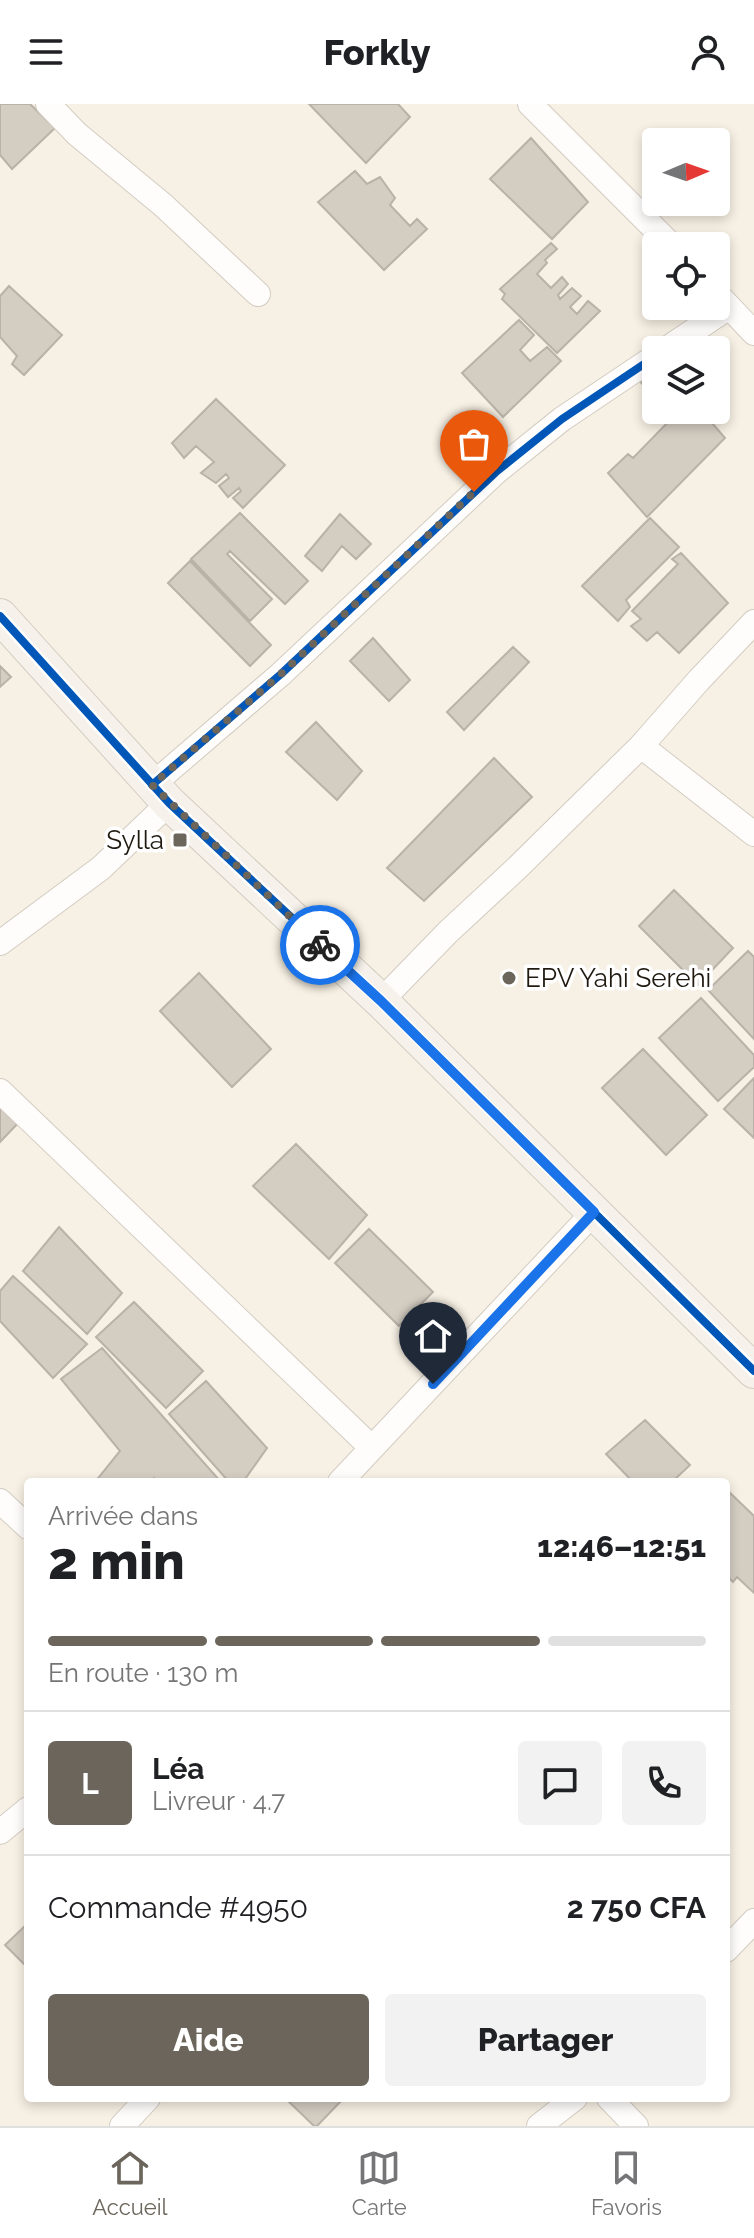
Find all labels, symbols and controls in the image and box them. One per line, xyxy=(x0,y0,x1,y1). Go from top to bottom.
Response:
icon: menu xyxy=(24,30,68,74)
icon: person xyxy=(686,30,730,74)
text: Forkly xyxy=(323,31,431,73)
north arrow xyxy=(642,128,730,216)
map controls xyxy=(642,128,730,424)
button: locate xyxy=(642,232,730,320)
button: layers xyxy=(642,336,730,424)
pin xyxy=(440,410,508,492)
icon: bag xyxy=(452,422,496,466)
place label: Sylla xyxy=(106,825,164,855)
marker: Sylla xyxy=(171,831,189,849)
courier xyxy=(280,905,360,985)
icon: bike xyxy=(298,923,342,967)
place label: EPV Yahi Serehi xyxy=(525,963,711,993)
marker: EPV Yahi Serehi xyxy=(500,969,518,987)
pin xyxy=(399,1302,467,1384)
icon: home xyxy=(411,1314,455,1358)
text: Arrivée dans xyxy=(48,1501,198,1531)
text: 12:46–12:51 xyxy=(537,1529,706,1564)
text: 2 min xyxy=(48,1530,185,1591)
text: En route · 130 m xyxy=(48,1658,238,1688)
button: chat xyxy=(518,1741,602,1825)
button: phone xyxy=(622,1741,706,1825)
text: Léa xyxy=(152,1751,205,1786)
text: L xyxy=(81,1766,99,1801)
text: Livreur · 4.7 xyxy=(152,1786,285,1816)
text: Commande #4950 xyxy=(48,1890,308,1925)
text: 2 750 CFA xyxy=(567,1890,706,1925)
button: Aide xyxy=(48,1994,369,2086)
button: Partager xyxy=(385,1994,706,2086)
tab: Accueil xyxy=(92,2146,168,2220)
tab: Carte xyxy=(352,2146,407,2220)
tab: Favoris xyxy=(591,2146,662,2220)

